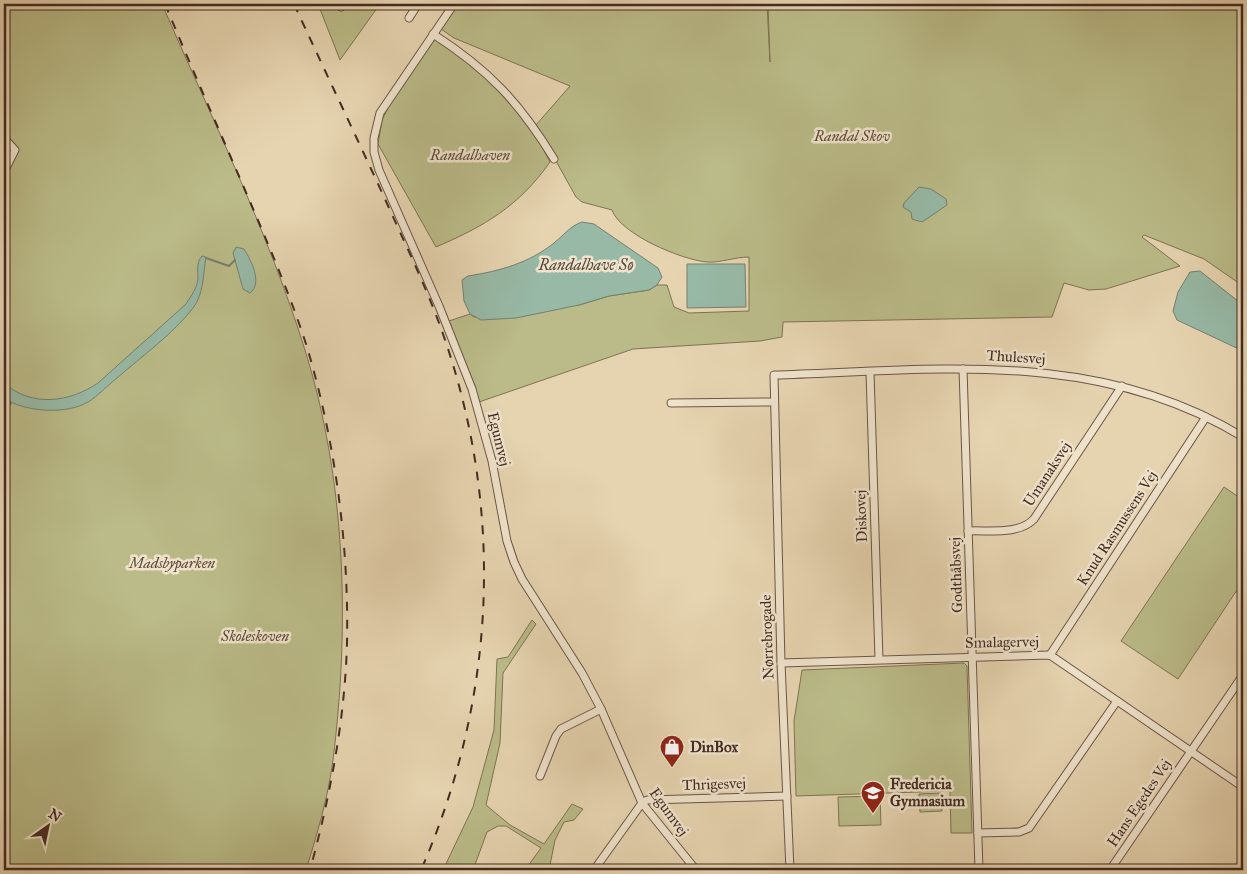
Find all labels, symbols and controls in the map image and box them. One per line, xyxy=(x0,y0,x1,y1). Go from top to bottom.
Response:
park label: Randal Skov xyxy=(813,127,890,145)
park label: Randalhaven xyxy=(429,146,510,164)
water label: Randalhave Sø xyxy=(537,255,634,274)
street label: Thulesvej xyxy=(986,346,1046,368)
street label: Egumvej xyxy=(484,410,514,468)
street label: Umanaksvej xyxy=(1019,438,1075,510)
street label: Knud Rasmussens Vej xyxy=(1073,467,1161,589)
street label: Diskovej xyxy=(851,489,871,543)
street label: Godthåbsvej xyxy=(946,537,966,613)
park label: Madsbyparken xyxy=(127,554,215,573)
street label: Nørrebrogade xyxy=(757,594,777,680)
park label: Skoleskoven xyxy=(220,627,289,645)
street label: Smalagervej xyxy=(965,632,1039,652)
shop icon: DinBox xyxy=(659,734,685,768)
place label: DinBox xyxy=(690,738,739,756)
street label: Hans Egedes Vej xyxy=(1103,756,1175,850)
street label: Thrigesvej xyxy=(682,774,746,794)
place label: Fredericia Gymnasium xyxy=(890,775,966,811)
school or university icon: Fredericia Gymnasium xyxy=(860,780,886,814)
street label: Egumvej xyxy=(645,784,693,840)
north arrow xyxy=(22,802,72,852)
text: N xyxy=(45,805,65,826)

